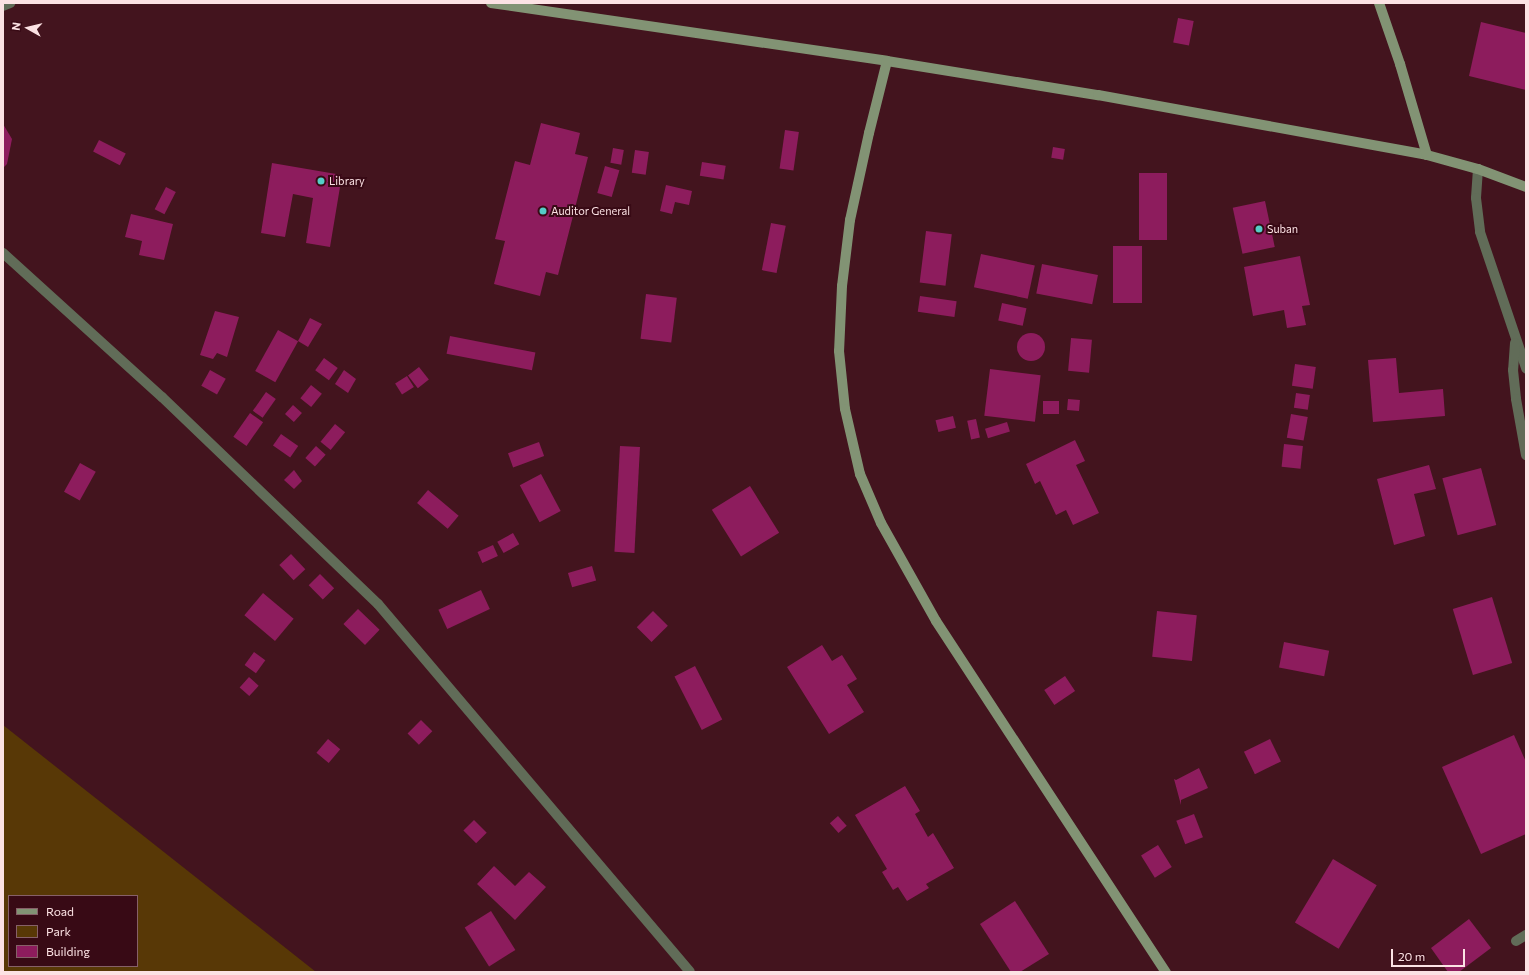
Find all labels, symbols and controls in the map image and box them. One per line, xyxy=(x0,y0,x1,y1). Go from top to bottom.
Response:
north arrow xyxy=(8,8,48,48)
text: N xyxy=(9,21,23,31)
place label: Library xyxy=(329,174,365,188)
marker: Library xyxy=(316,176,326,186)
place label: Auditor General xyxy=(551,204,630,218)
marker: Auditor General xyxy=(538,206,548,216)
place label: Suban xyxy=(1267,222,1298,236)
marker: Suban xyxy=(1254,224,1264,234)
legend xyxy=(8,895,138,967)
text: Road xyxy=(46,904,74,918)
text: Park xyxy=(46,924,71,938)
scale bar xyxy=(1393,941,1467,967)
text: Building xyxy=(46,944,90,958)
text: 20 m xyxy=(1398,949,1425,963)

